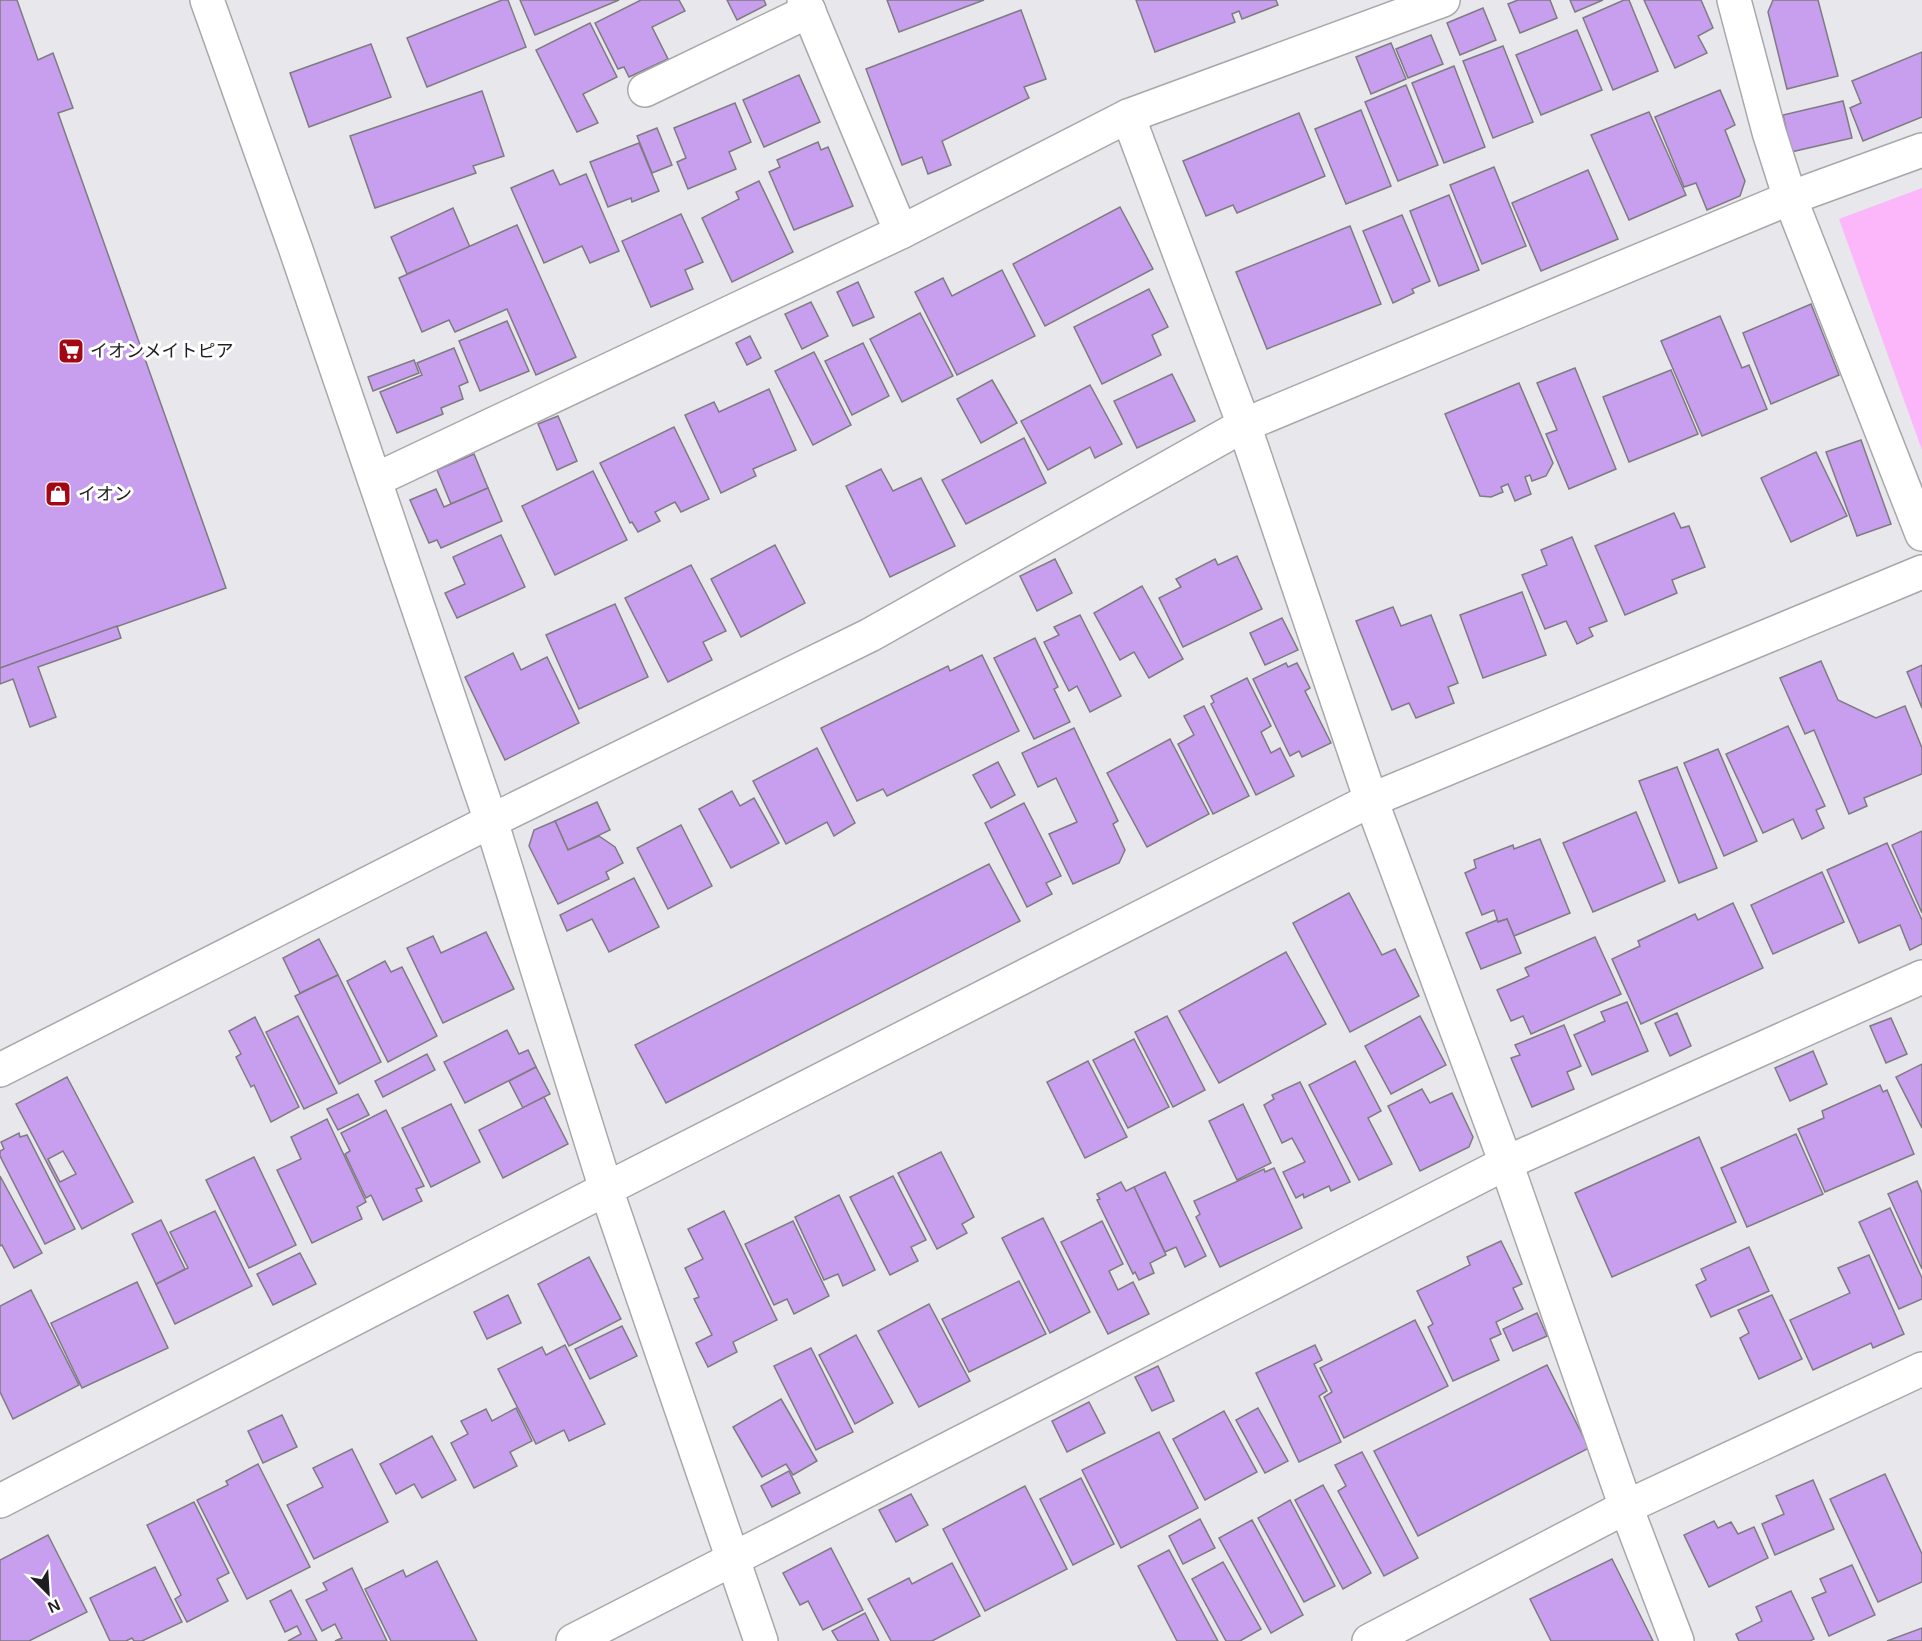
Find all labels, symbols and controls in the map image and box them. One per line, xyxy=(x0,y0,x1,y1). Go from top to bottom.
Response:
supermarket icon: イオンメイトピア xyxy=(56,336,86,366)
place label: イオンメイトピア xyxy=(90,341,233,361)
shop icon: イオン xyxy=(43,479,73,509)
place label: イオン xyxy=(78,484,132,504)
north arrow xyxy=(18,1563,78,1623)
text: N xyxy=(45,1596,63,1616)

